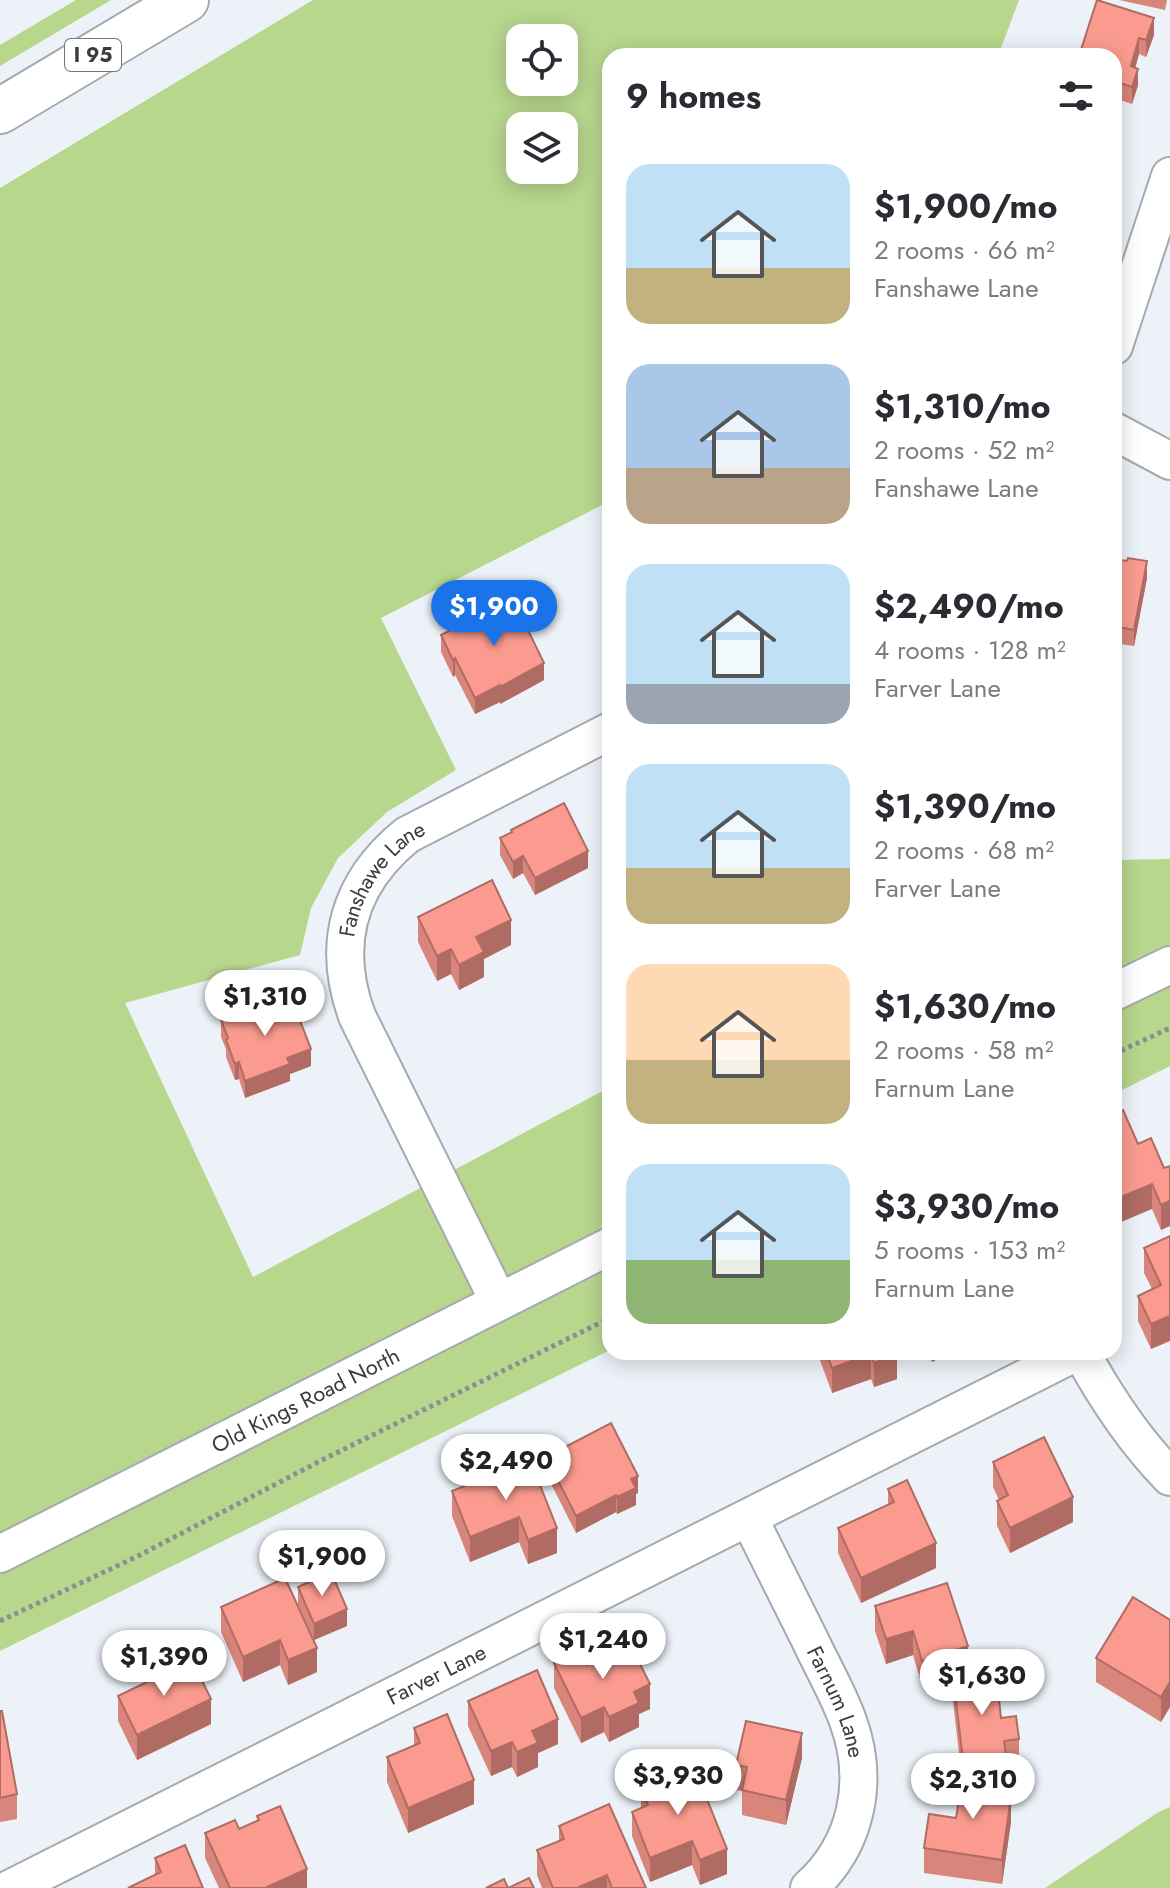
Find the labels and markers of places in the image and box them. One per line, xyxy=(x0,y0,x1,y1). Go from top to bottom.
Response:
pin: $1,900 xyxy=(429,580,559,648)
pin: $1,310 xyxy=(200,970,330,1038)
pin: $2,490 xyxy=(441,1434,571,1502)
pin: $1,900 xyxy=(257,1530,387,1598)
pin: $1,240 xyxy=(538,1613,668,1681)
pin: $1,390 xyxy=(99,1630,229,1698)
pin: $1,630 xyxy=(917,1649,1047,1717)
pin: $3,930 xyxy=(613,1749,743,1817)
pin: $2,310 xyxy=(908,1753,1038,1821)

